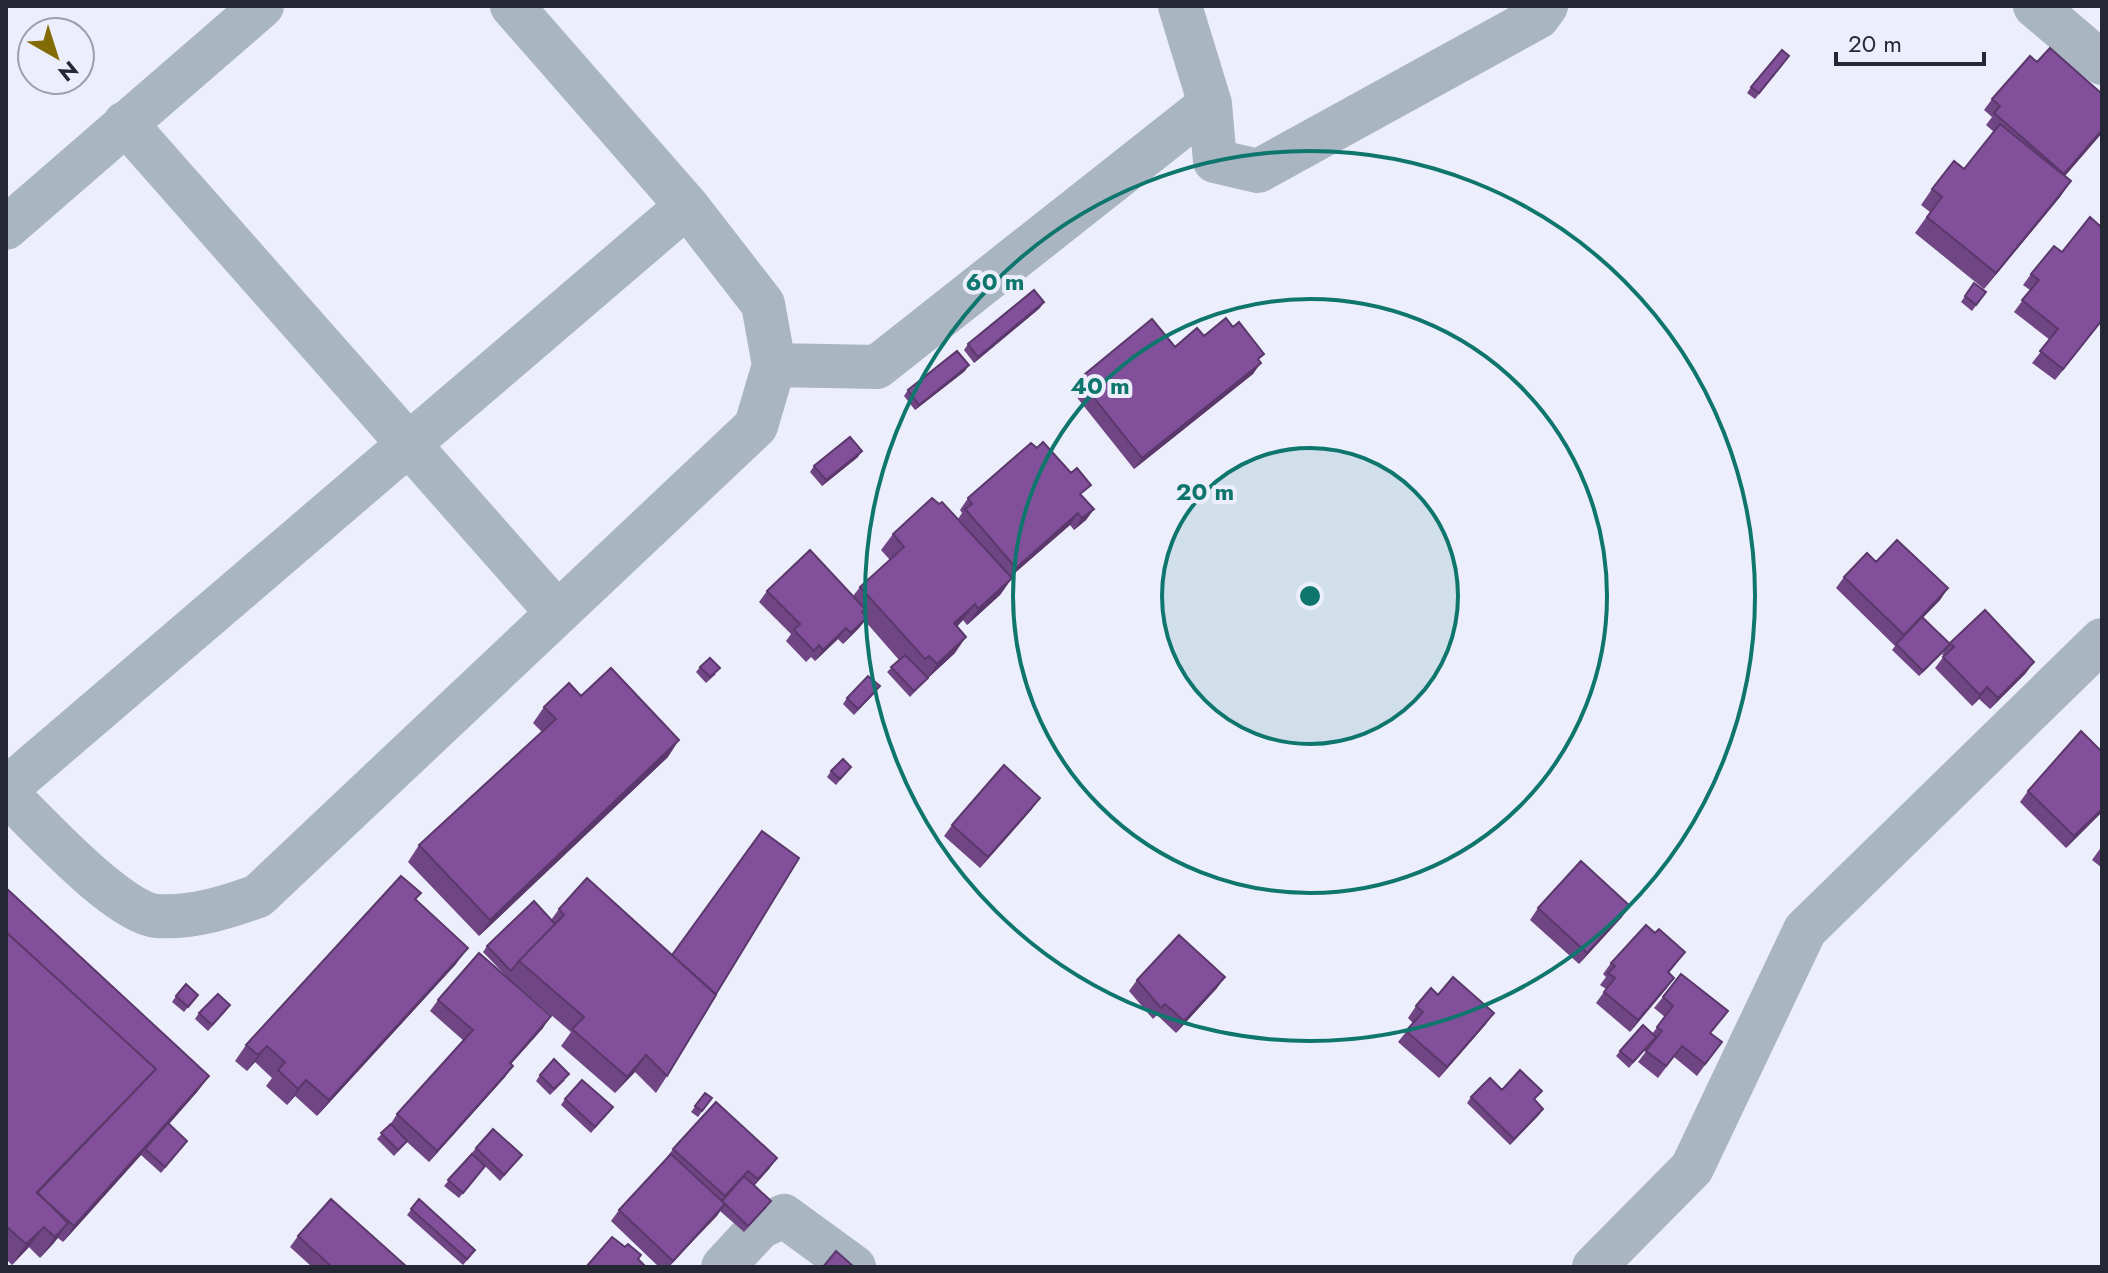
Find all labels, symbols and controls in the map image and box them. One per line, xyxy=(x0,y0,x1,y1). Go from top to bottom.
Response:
north arrow xyxy=(16,16,96,96)
scale bar xyxy=(1836,16,1984,66)
text: 20 m xyxy=(1848,26,1902,61)
text: N xyxy=(52,54,85,89)
text: 60 m xyxy=(966,264,1024,299)
text: 40 m xyxy=(1070,368,1130,403)
text: 20 m xyxy=(1176,474,1234,509)
centre of rings xyxy=(1296,582,1324,610)

